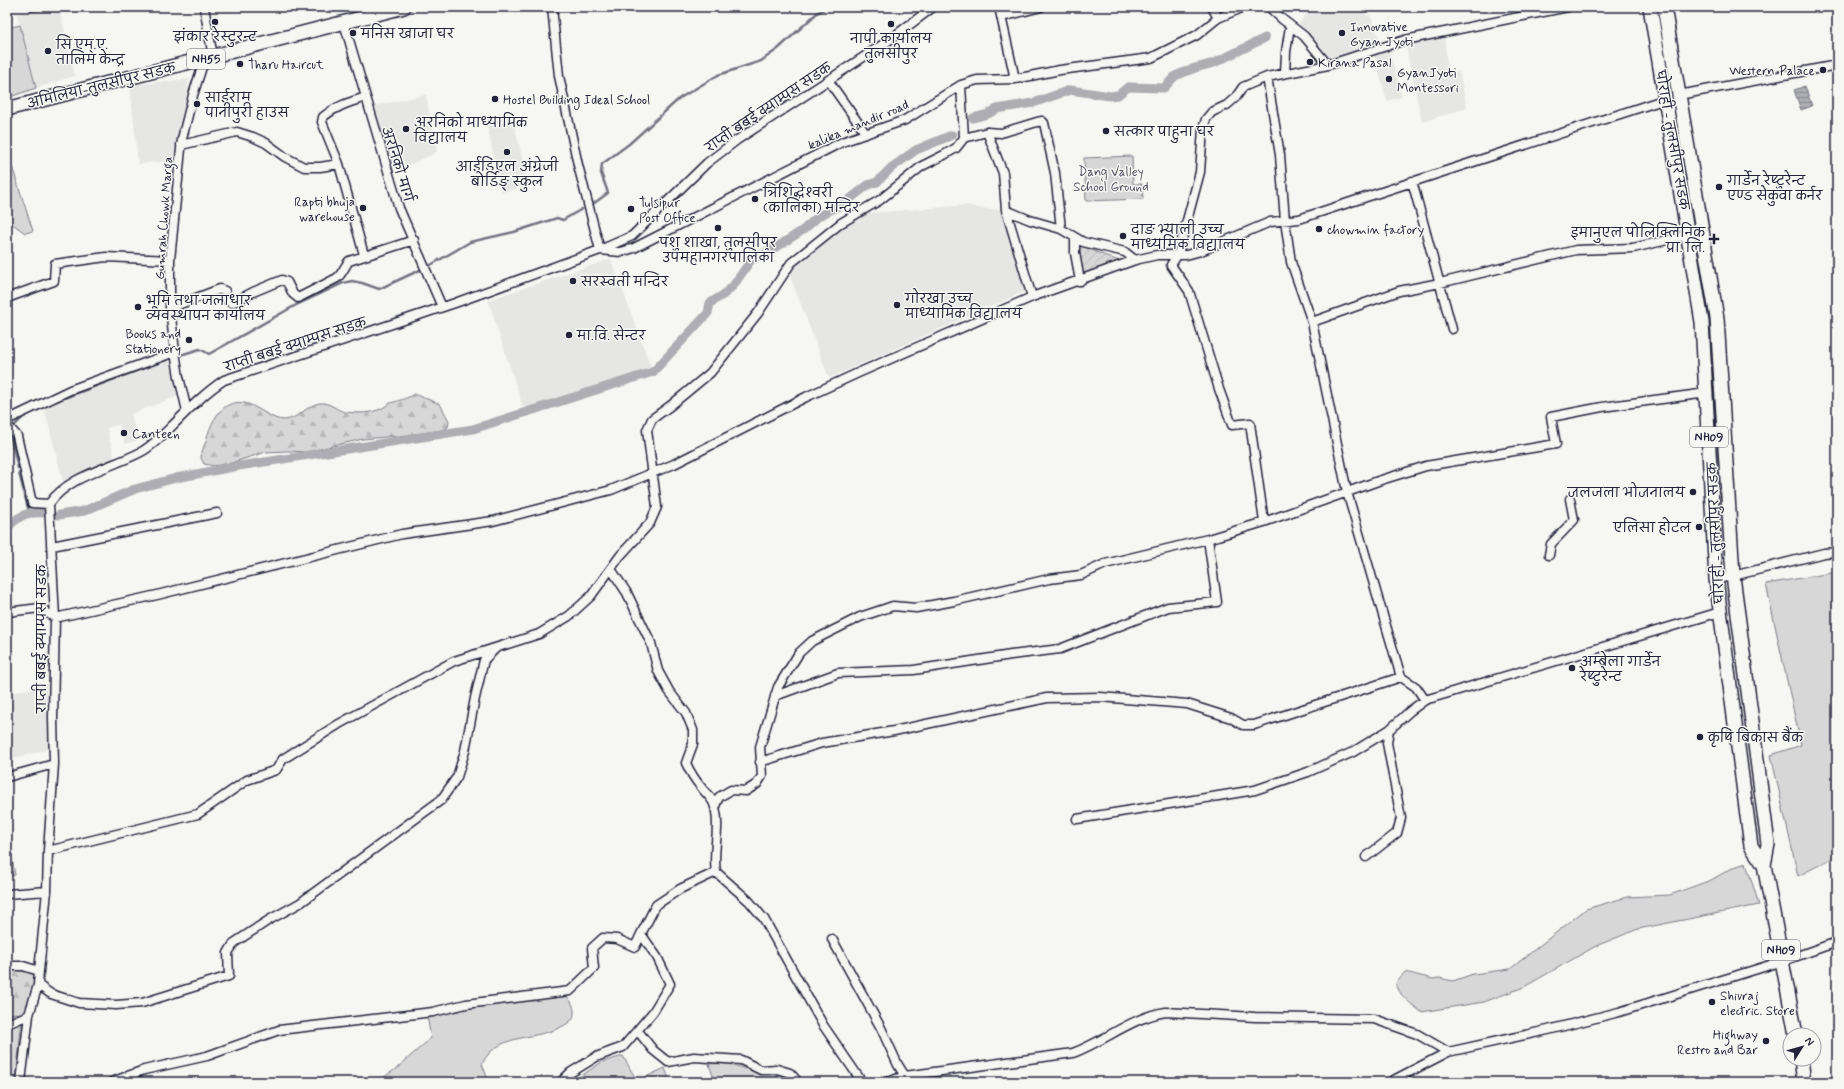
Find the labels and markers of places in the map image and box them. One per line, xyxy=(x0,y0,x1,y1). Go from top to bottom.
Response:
marker: झंकार रेस्टुरन्ट xyxy=(210,17,220,27)
marker: नापी कार्यालय तुलसीपुर xyxy=(886,19,896,29)
place label: Innovative Gyan Jyoti xyxy=(1350,19,1413,51)
place label: मनिस खाजा घर xyxy=(360,23,455,43)
place label: झंकार रेस्टुरन्ट xyxy=(172,26,258,48)
marker: मनिस खाजा घर xyxy=(348,28,358,38)
place label: नापी कार्यालय तुलसीपुर xyxy=(849,28,933,65)
marker: Innovative Gyan Jyoti xyxy=(1337,28,1347,38)
place label: सि.एम्.ए. तालिम केन्द्र xyxy=(55,34,125,69)
marker: सि.एम्.ए. तालिम केन्द्र xyxy=(43,46,53,56)
place label: Kirana Pasal xyxy=(1318,55,1392,72)
place label: Tharu Haircut xyxy=(248,57,324,74)
marker: Kirana Pasal xyxy=(1305,57,1315,67)
marker: Tharu Haircut xyxy=(235,59,245,69)
place label: Western Palace xyxy=(1729,63,1815,80)
place label: GyanJyoti Montessori xyxy=(1397,65,1459,97)
marker: Western Palace xyxy=(1818,65,1828,75)
marker: GyanJyoti Montessori xyxy=(1384,74,1394,84)
place label: साईराम पानीपुरी हाउस xyxy=(204,87,290,124)
place label: Hostel Building Ideal School xyxy=(503,92,650,110)
marker: Hostel Building Ideal School xyxy=(490,94,500,104)
marker: साईराम पानीपुरी हाउस xyxy=(192,99,202,109)
place label: अरनिको माध्यामिक विद्यालय xyxy=(413,112,528,147)
marker: अरनिको माध्यामिक विद्यालय xyxy=(401,124,411,134)
place label: सत्कार पाहुना घर xyxy=(1113,124,1215,144)
marker: सत्कार पाहुना घर xyxy=(1101,126,1111,136)
marker: आईडिएल अंग्रेजी बोर्डिङ् स्कुल xyxy=(502,147,512,157)
place label: आईडिएल अंग्रेजी बोर्डिङ् स्कुल xyxy=(456,155,560,193)
place label: गार्डेन रेष्टुरेन्ट एण्ड सेकुवा कर्नर xyxy=(1726,169,1823,207)
place label: त्रिशिद्धेश्वरी (कालिका) मन्दिर xyxy=(762,182,860,217)
marker: गार्डेन रेष्टुरेन्ट एण्ड सेकुवा कर्नर xyxy=(1714,182,1724,192)
place label: Rapti bhuja warehouse xyxy=(294,194,355,226)
marker: त्रिशिद्धेश्वरी (कालिका) मन्दिर xyxy=(750,194,760,204)
place label: Tulsipur Post Office xyxy=(639,195,696,227)
marker: Rapti bhuja warehouse xyxy=(358,203,368,213)
marker: Tulsipur Post Office xyxy=(626,204,636,214)
place label: दाङ भ्याली उच्च माध्यमिक विद्यालय xyxy=(1130,219,1246,254)
place label: chowmin factory xyxy=(1327,222,1425,239)
place label: इमानुएल पोलिक्लिनिक प्रा. लि. xyxy=(1570,222,1706,257)
marker: पशु शाखा, तुलसीपुर उपमहानगरपालिका xyxy=(713,223,723,233)
marker: chowmin factory xyxy=(1314,224,1324,234)
marker: दाङ भ्याली उच्च माध्यमिक विद्यालय xyxy=(1118,231,1128,241)
place label: पशु शाखा, तुलसीपुर उपमहानगरपालिका xyxy=(658,232,778,267)
marker: इमानुएल पोलिक्लिनिक प्रा. लि. xyxy=(1708,233,1720,245)
place label: सरस्वती मन्दिर xyxy=(580,271,669,291)
marker: सरस्वती मन्दिर xyxy=(568,276,578,286)
place label: गोरखा उच्च माध्यामिक विद्यालय xyxy=(904,288,1023,323)
place label: भूमि तथा जलाधार व्यवस्थापन कार्यालय xyxy=(145,290,266,325)
marker: गोरखा उच्च माध्यामिक विद्यालय xyxy=(892,300,902,310)
marker: भूमि तथा जलाधार व्यवस्थापन कार्यालय xyxy=(133,302,143,312)
place label: मा.वि. सेन्टर xyxy=(576,324,646,345)
place label: Books and Stationery xyxy=(125,326,181,358)
marker: मा.वि. सेन्टर xyxy=(564,330,574,340)
marker: Books and Stationery xyxy=(184,335,194,345)
place label: Canteen xyxy=(132,426,180,443)
marker: Canteen xyxy=(119,428,129,438)
place label: जलजला भोजनालय xyxy=(1567,482,1687,502)
marker: जलजला भोजनालय xyxy=(1688,487,1698,497)
place label: एलिसा होटल xyxy=(1612,517,1692,537)
marker: एलिसा होटल xyxy=(1694,522,1704,532)
place label: अम्ब्रेला गार्डेन रेष्टुरेन्ट xyxy=(1578,650,1661,686)
marker: अम्ब्रेला गार्डेन रेष्टुरेन्ट xyxy=(1567,663,1577,673)
place label: कृषि बिकास बैंक xyxy=(1707,726,1804,748)
marker: कृषि बिकास बैंक xyxy=(1695,732,1705,742)
place label: Shivraj electric. Store xyxy=(1720,988,1795,1020)
marker: Shivraj electric. Store xyxy=(1707,997,1717,1007)
place label: Highway Restro and Bar xyxy=(1677,1027,1759,1059)
marker: Highway Restro and Bar xyxy=(1761,1036,1771,1046)

